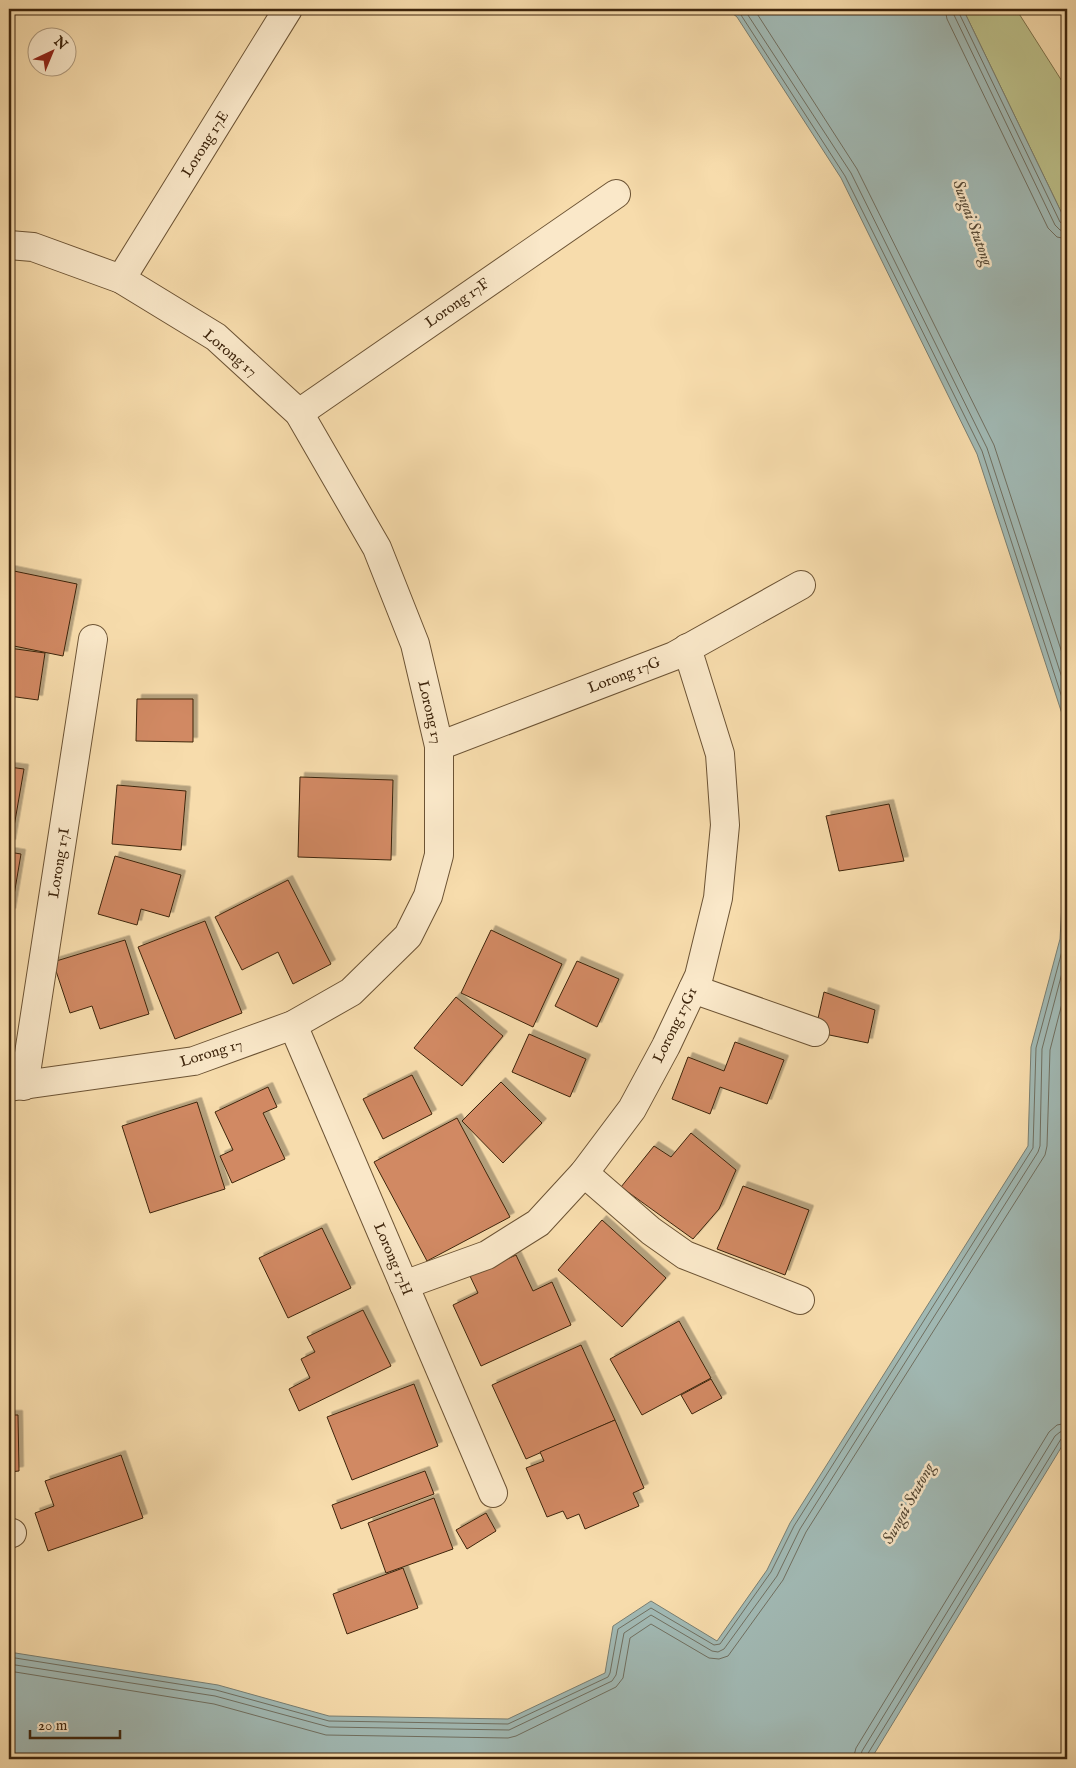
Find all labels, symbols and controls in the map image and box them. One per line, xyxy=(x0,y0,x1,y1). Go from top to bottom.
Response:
north arrow xyxy=(28,28,78,78)
text: N xyxy=(49,32,71,54)
street label: Lorong 17E xyxy=(177,107,233,181)
water label: Sungai Stutong xyxy=(947,178,997,269)
street label: Lorong 17F xyxy=(421,274,493,332)
street label: Lorong 17 xyxy=(199,325,261,381)
street label: Lorong 17G xyxy=(585,652,663,698)
street label: Lorong 17 xyxy=(413,678,447,746)
street label: Lorong 17I xyxy=(44,826,74,899)
street label: Lorong 17G1 xyxy=(649,984,701,1066)
street label: Lorong 17 xyxy=(177,1034,245,1072)
street label: Lorong 17H xyxy=(369,1220,417,1298)
water label: Sungai Stutong xyxy=(879,1459,940,1548)
scale bar xyxy=(30,1708,120,1740)
text: 20 m xyxy=(38,1716,68,1735)

